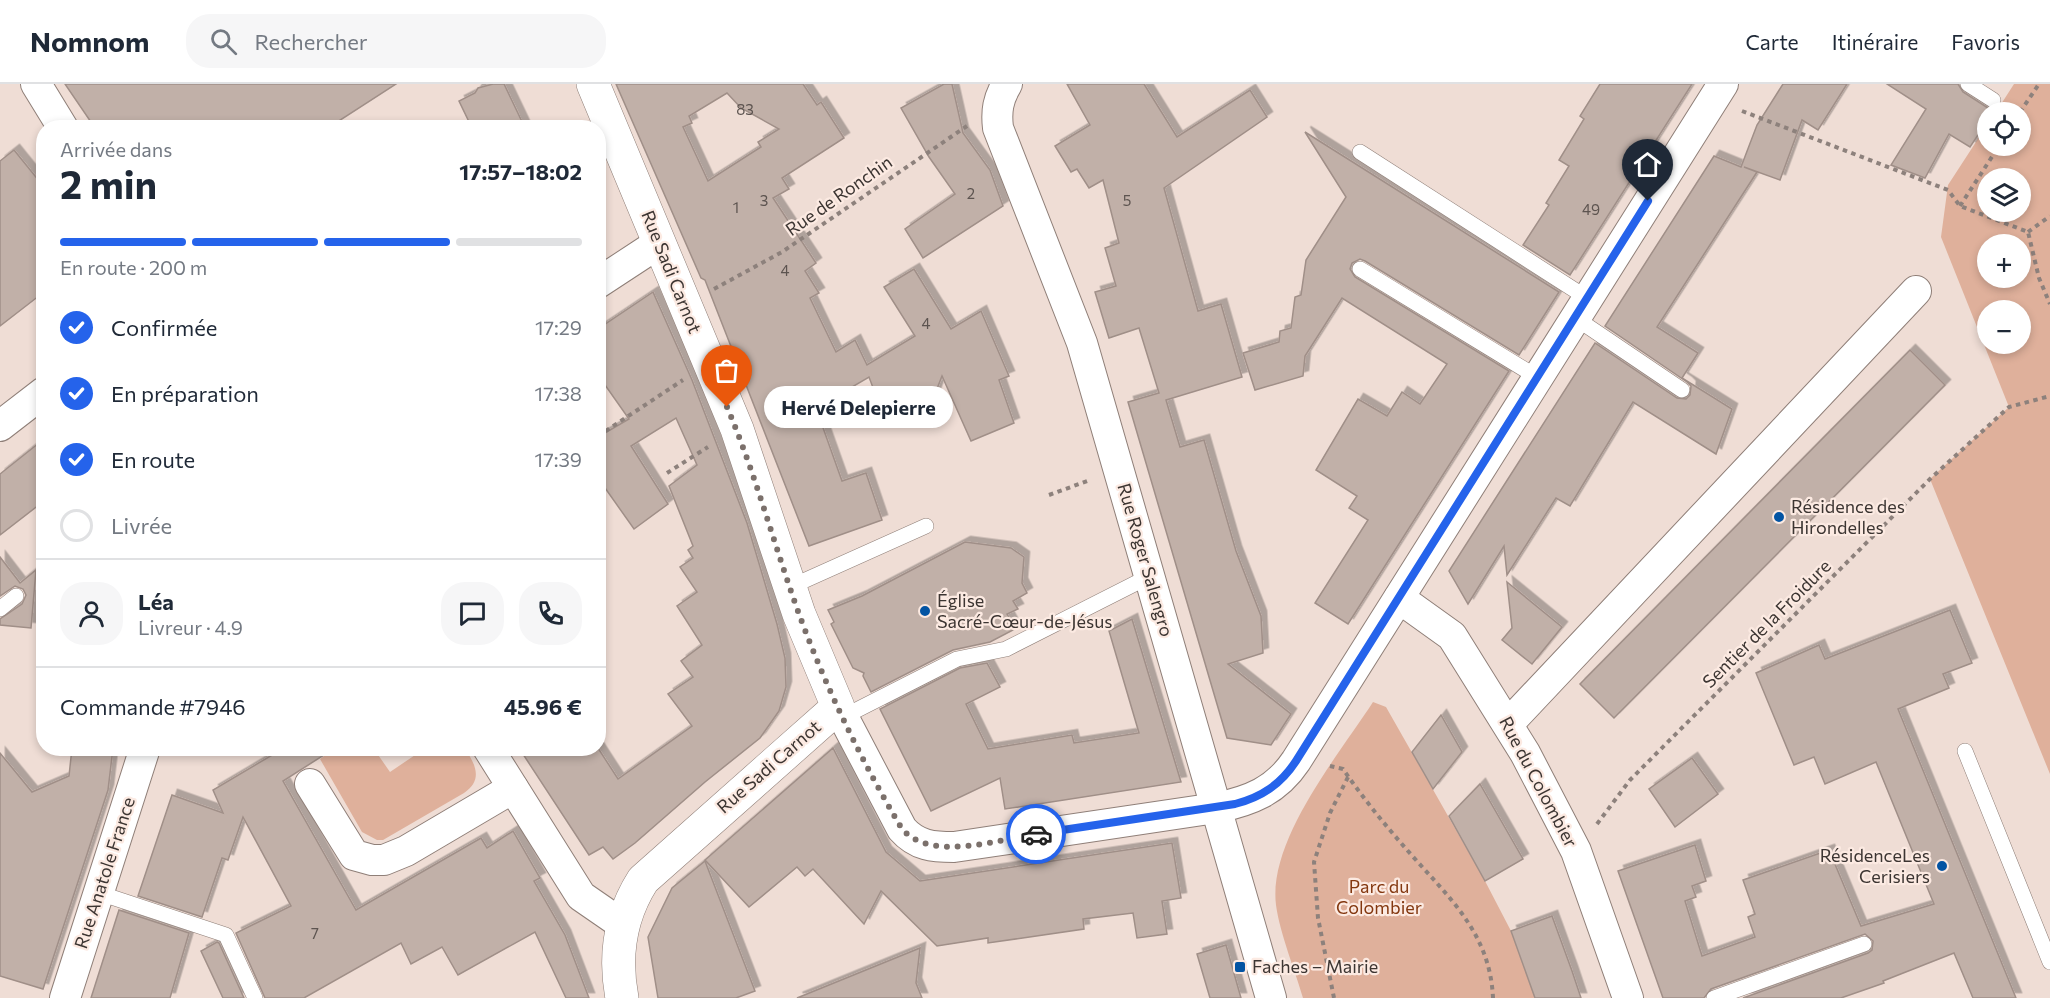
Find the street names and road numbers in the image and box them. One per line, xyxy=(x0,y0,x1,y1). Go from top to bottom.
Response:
street label: Rue de Ronchin xyxy=(781,150,896,240)
street label: Rue Sadi Carnot xyxy=(637,207,707,336)
street label: Rue Roger Salengro xyxy=(1114,480,1178,639)
street label: Sentier de la Froidure xyxy=(1698,555,1835,692)
street label: Rue du Colombier xyxy=(1495,712,1583,851)
street label: Rue Sadi Carnot xyxy=(712,715,825,817)
street label: Rue Anatole France xyxy=(69,794,139,951)

